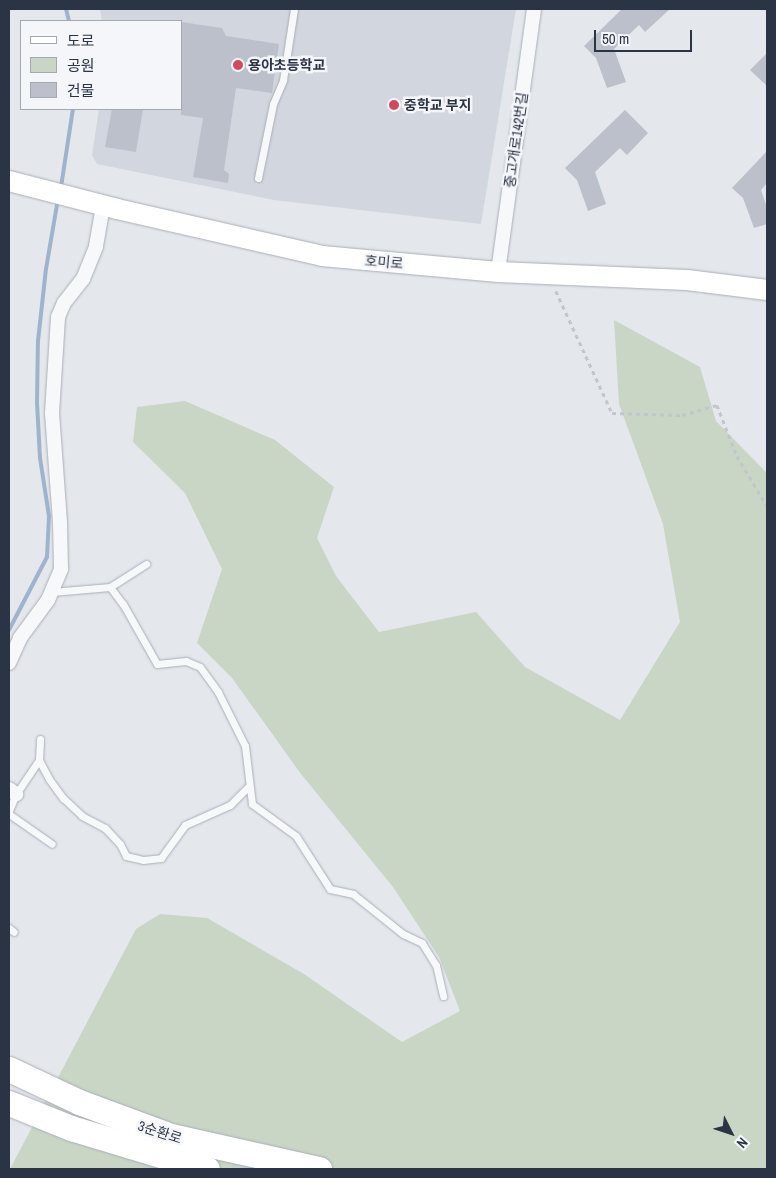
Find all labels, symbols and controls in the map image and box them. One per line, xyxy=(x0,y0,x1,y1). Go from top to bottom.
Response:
legend xyxy=(20,20,182,110)
scale bar xyxy=(596,20,694,52)
text: 50 m xyxy=(602,28,629,49)
text: 도로 xyxy=(67,30,95,51)
text: 공원 xyxy=(67,55,95,76)
place label: 용아초등학교 xyxy=(248,57,325,73)
marker: 용아초등학교 xyxy=(232,59,244,71)
text: 건물 xyxy=(67,80,95,101)
street label: 중고개로142번길 xyxy=(501,91,531,189)
place label: 중학교 부지 xyxy=(404,97,472,113)
marker: 중학교 부지 xyxy=(388,99,400,111)
street label: 호미로 xyxy=(364,252,404,272)
north arrow xyxy=(706,1108,756,1158)
street label: 3순환로 xyxy=(136,1117,184,1147)
text: N xyxy=(733,1134,752,1152)

